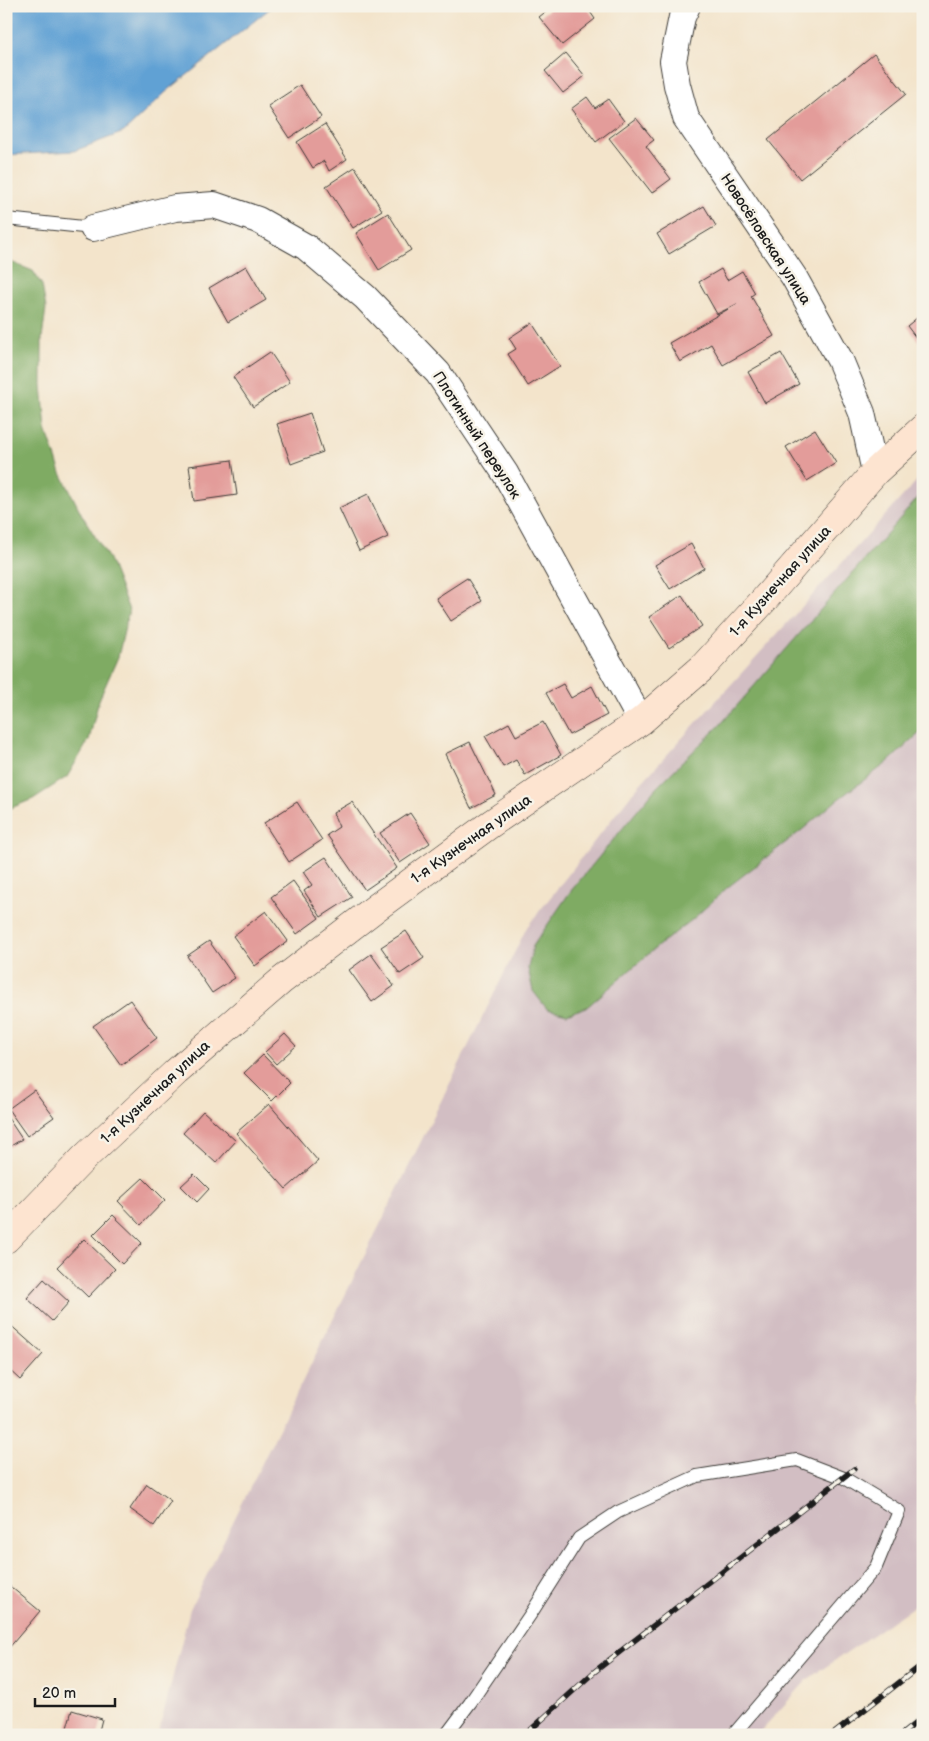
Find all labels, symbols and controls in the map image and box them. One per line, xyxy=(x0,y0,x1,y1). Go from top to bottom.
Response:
street label: Новосёловская улица xyxy=(716,170,815,308)
street label: Плотинный переулок xyxy=(428,368,525,503)
street label: 1-я Кузнечная улица xyxy=(725,522,835,641)
street label: 1-я Кузнечная улица xyxy=(407,790,536,888)
street label: 1-я Кузнечная улица xyxy=(96,1036,214,1148)
scale bar xyxy=(35,1676,115,1708)
text: 20 m xyxy=(42,1684,76,1703)

